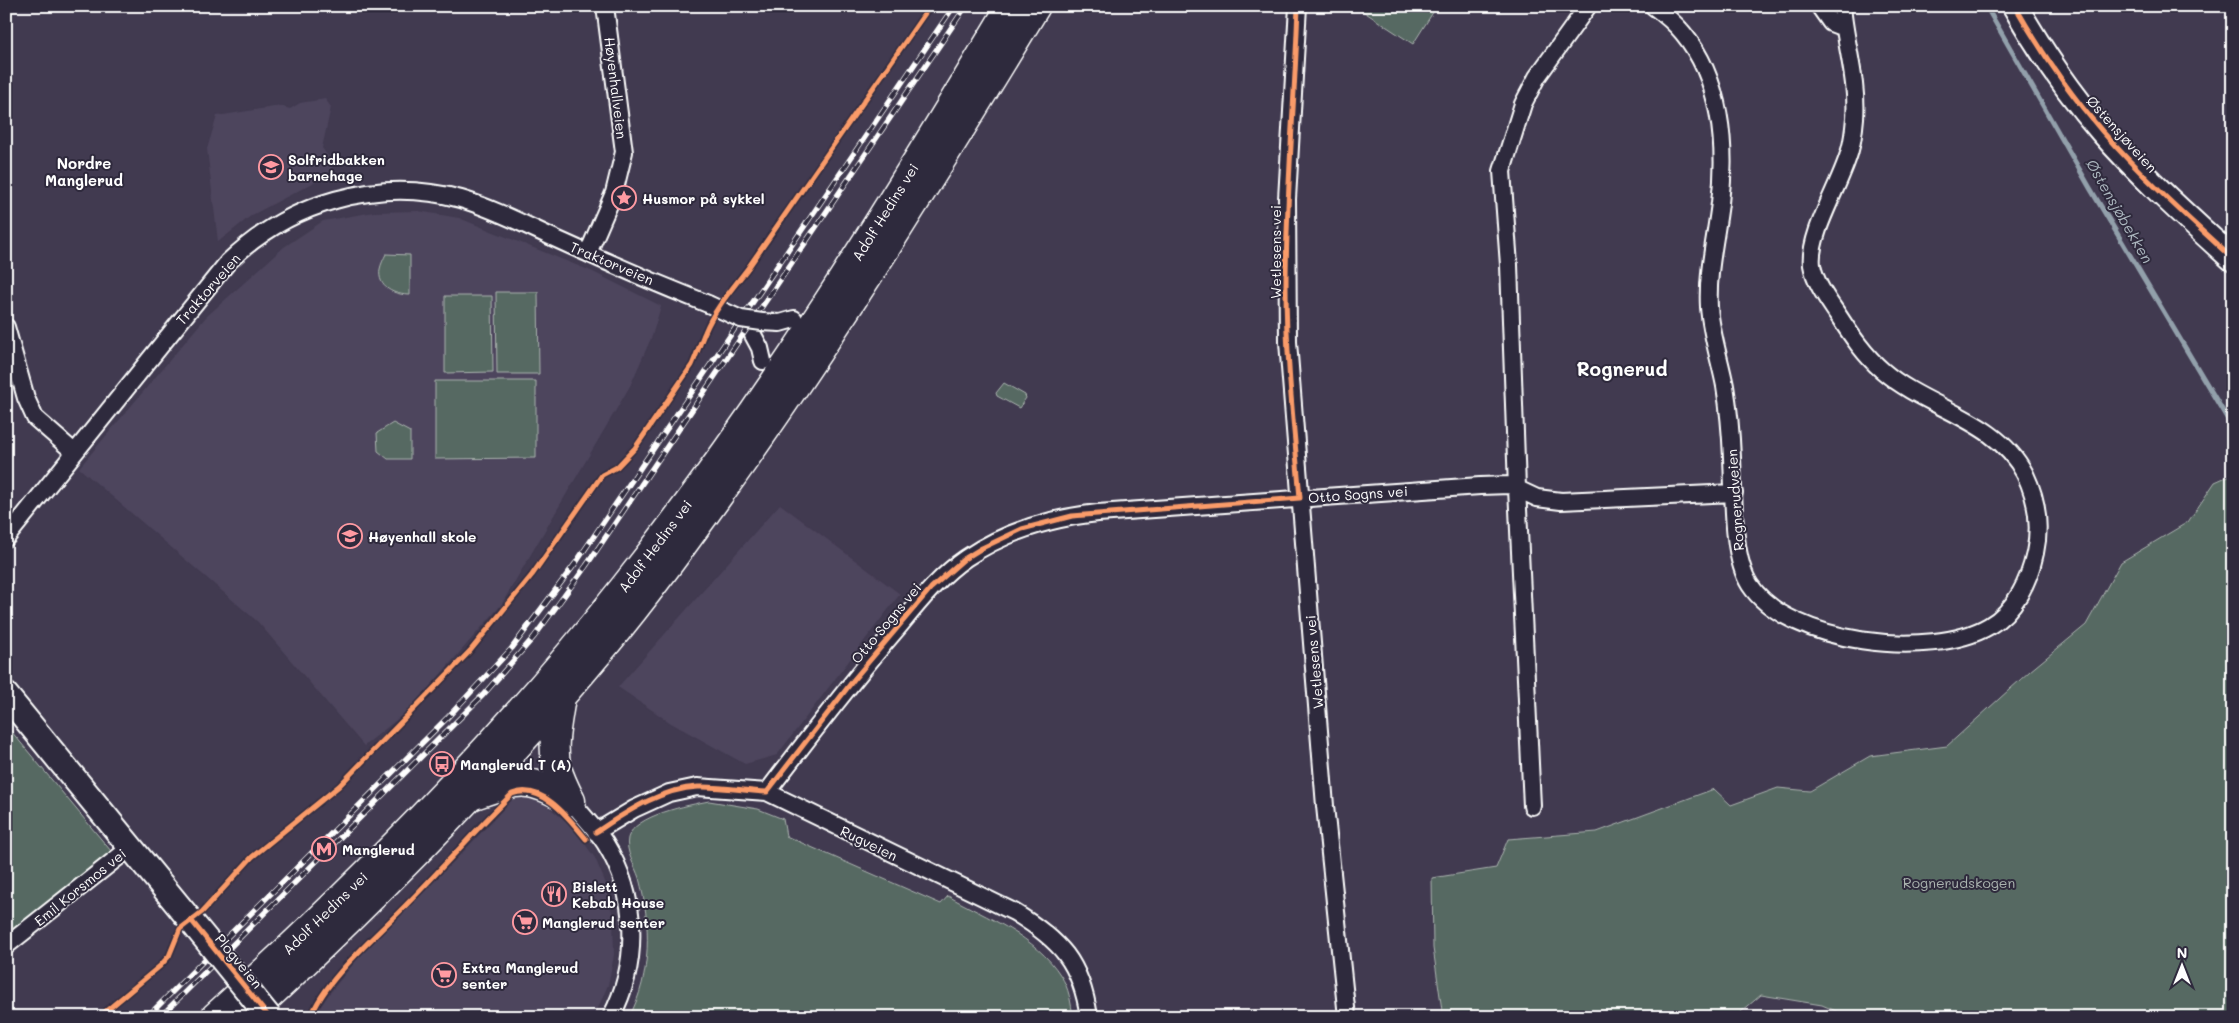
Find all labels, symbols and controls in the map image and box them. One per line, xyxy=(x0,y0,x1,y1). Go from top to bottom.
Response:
street label: Høyenhallveien xyxy=(600,36,632,140)
street label: Østensjøveien xyxy=(2082,92,2162,176)
place label: Solfridbakken barnehage xyxy=(288,150,385,185)
district label: Nordre Manglerud xyxy=(45,153,123,190)
school or university icon: Solfridbakken barnehage xyxy=(258,154,284,180)
water label: Østensjøbekken xyxy=(2082,155,2158,267)
street label: Adolf Hedins vei xyxy=(847,160,923,264)
place icon: Husmor på sykkel xyxy=(611,185,637,211)
place label: Husmor på sykkel xyxy=(642,189,765,208)
street label: Wetlesens vei xyxy=(1266,205,1285,299)
street label: Traktorveien xyxy=(567,237,657,289)
street label: Traktorveien xyxy=(172,249,244,329)
district label: Rognerud xyxy=(1576,356,1668,381)
street label: Rognerudveien xyxy=(1722,448,1748,552)
street label: Otto Sogns vei xyxy=(1308,481,1408,507)
street label: Adolf Hedins vei xyxy=(614,496,696,596)
school or university icon: Høyenhall skole xyxy=(337,523,363,549)
place label: Høyenhall skole xyxy=(368,527,476,546)
street label: Otto Sogns vei xyxy=(847,579,925,667)
street label: Wetlesens vei xyxy=(1300,614,1328,710)
bus stop icon: Manglerud T (A) xyxy=(429,751,455,777)
place label: Manglerud T (A) xyxy=(460,755,571,774)
street label: Rugveien xyxy=(837,821,901,865)
metro station icon: Manglerud xyxy=(311,836,337,862)
place label: Manglerud xyxy=(342,840,415,859)
street label: Emil Korsmos vei xyxy=(30,844,130,930)
street label: Adolf Hedins vei xyxy=(278,867,372,959)
park label: Rognerudskogen xyxy=(1903,873,2015,892)
place label: Bislett Kebab House xyxy=(572,877,664,912)
restaurant icon: Bislett Kebab House xyxy=(541,881,567,907)
supermarket icon: Manglerud senter xyxy=(512,909,538,935)
place label: Manglerud senter xyxy=(542,913,665,932)
street label: Plogveien xyxy=(211,930,267,992)
north arrow xyxy=(2156,940,2206,990)
text: N xyxy=(2177,943,2187,962)
place label: Extra Manglerud senter xyxy=(462,958,578,993)
supermarket icon: Extra Manglerud senter xyxy=(431,962,457,988)

